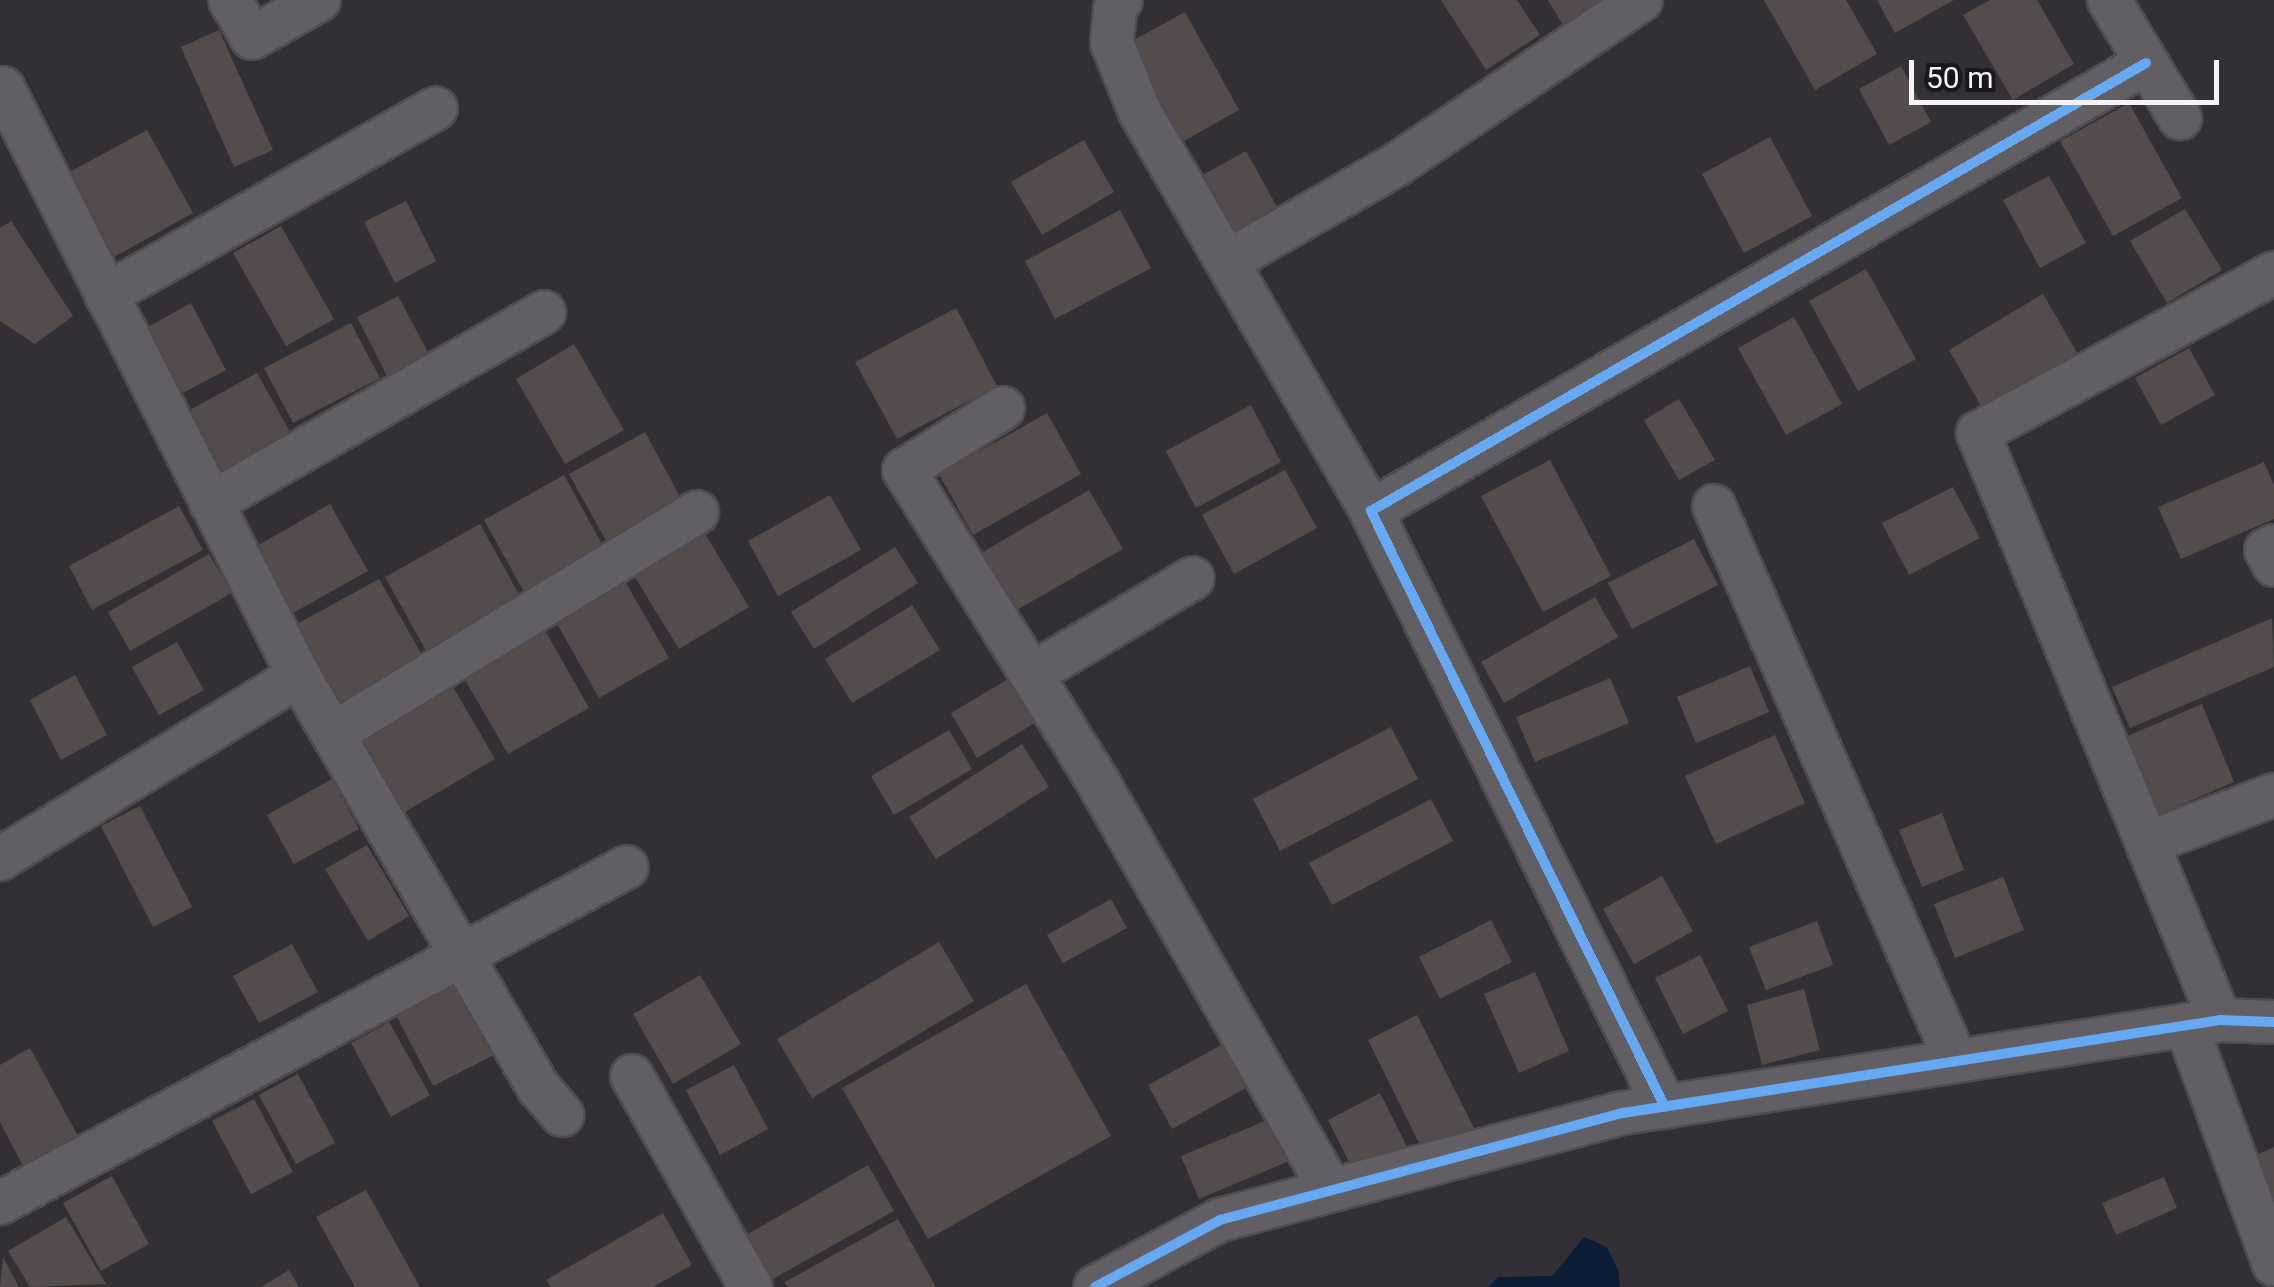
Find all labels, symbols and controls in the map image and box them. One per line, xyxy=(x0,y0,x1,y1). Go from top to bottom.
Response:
scale bar xyxy=(1914,40,2224,102)
text: 50 m xyxy=(1926,60,1993,95)

